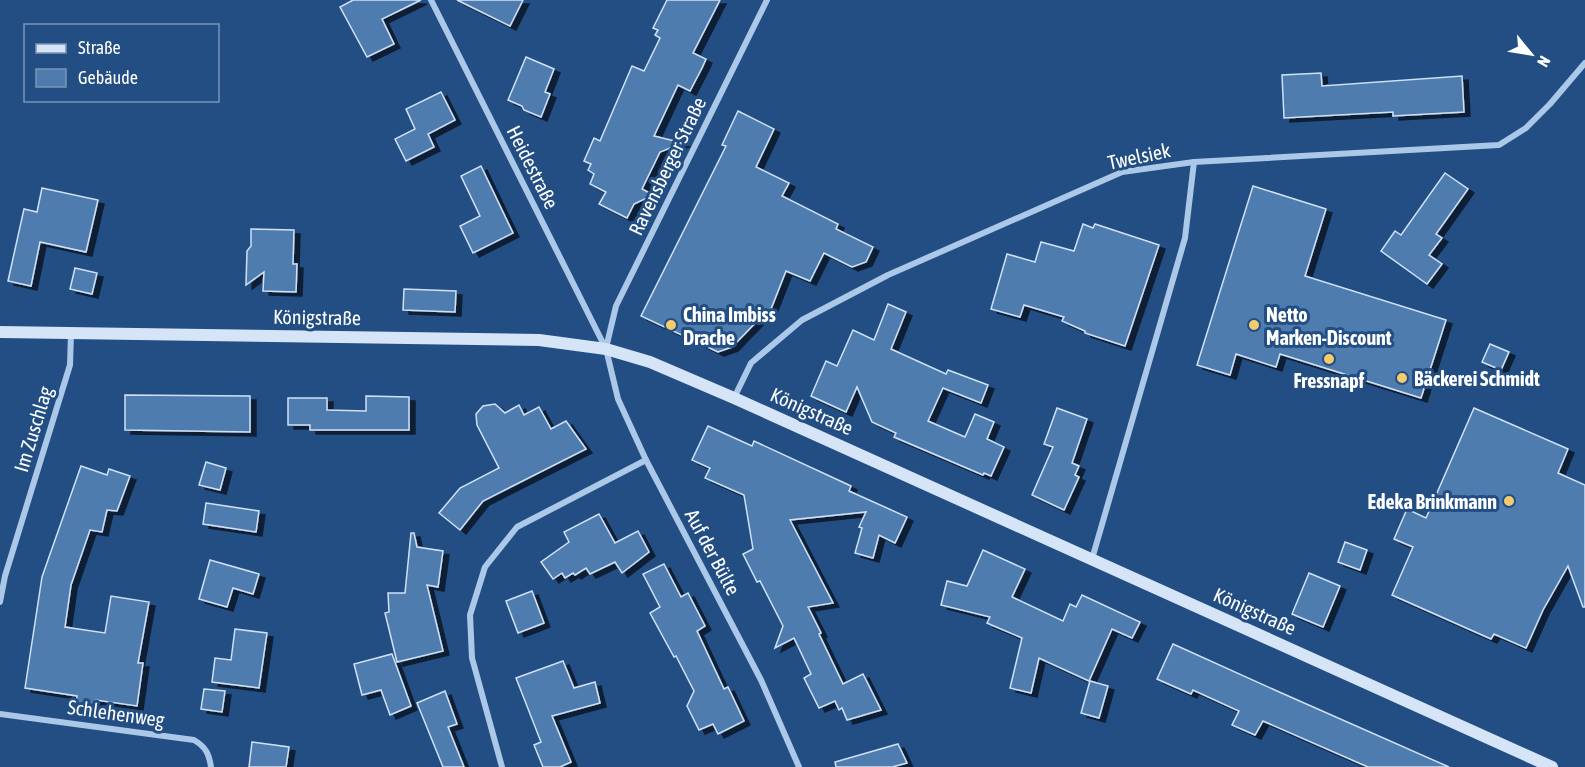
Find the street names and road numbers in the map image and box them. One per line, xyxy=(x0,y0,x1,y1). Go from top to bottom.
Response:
street label: Ravensberger Straße xyxy=(624,93,710,239)
street label: Heidestraße xyxy=(502,122,564,212)
street label: Twelsiek xyxy=(1105,138,1173,174)
street label: Königstraße xyxy=(273,305,361,329)
street label: Im Zuschlag xyxy=(9,383,57,475)
street label: Königstraße xyxy=(767,383,857,439)
street label: Auf der Bülte xyxy=(681,505,745,599)
street label: Königstraße xyxy=(1210,583,1300,639)
street label: Schlehenweg xyxy=(66,695,166,731)

